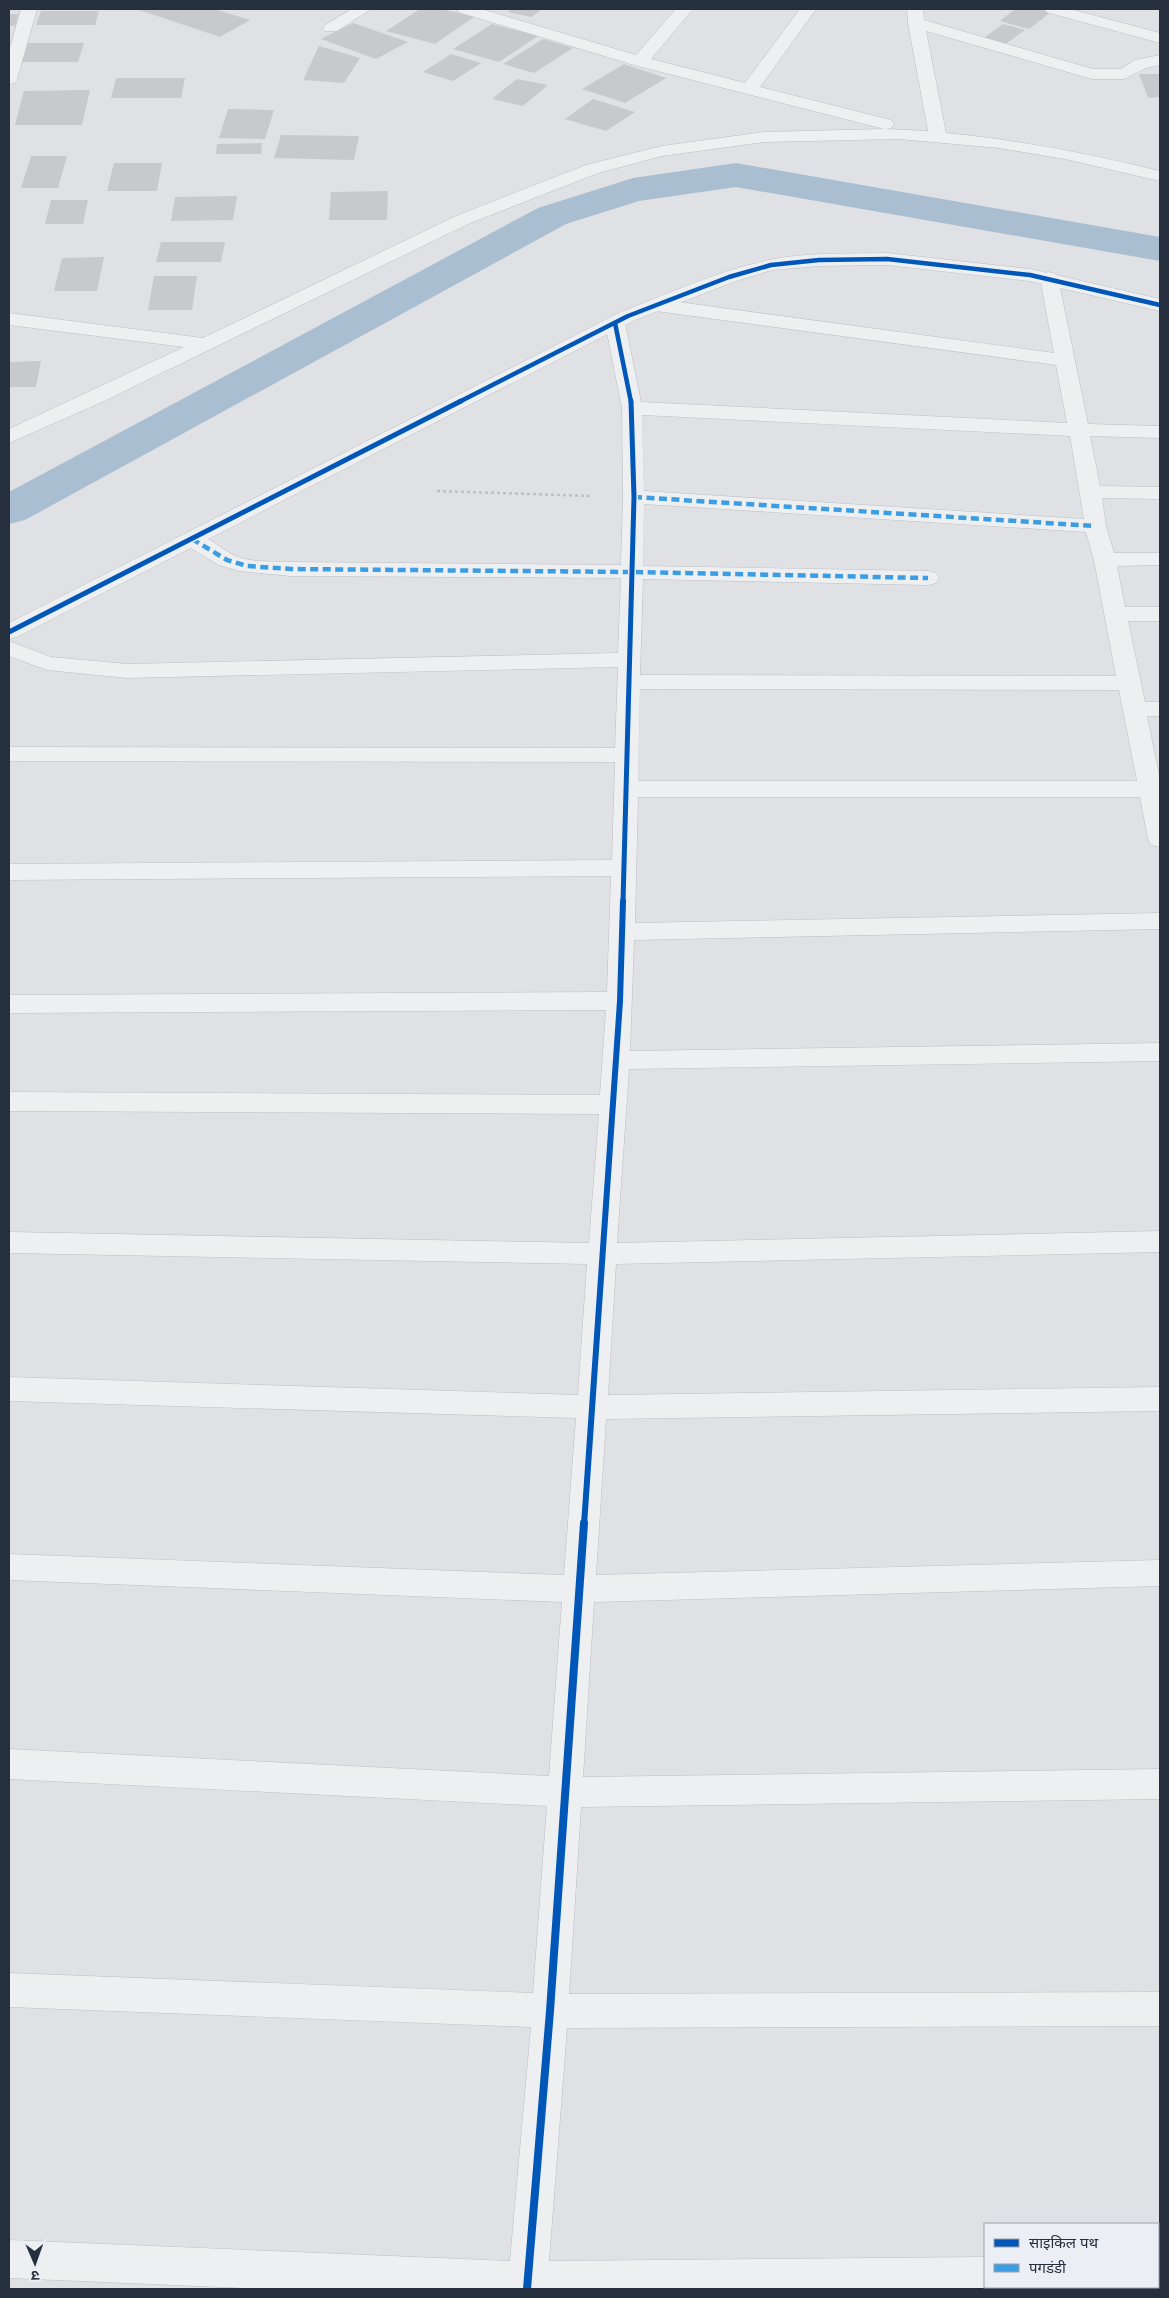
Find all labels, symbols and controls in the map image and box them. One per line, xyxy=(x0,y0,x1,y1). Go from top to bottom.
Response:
legend xyxy=(984,2223,1159,2288)
text: साइकिल पथ xyxy=(1029,2233,1098,2252)
north arrow xyxy=(10,2238,60,2288)
text: पगडंडी xyxy=(1029,2258,1067,2277)
text: उ xyxy=(30,2267,40,2285)

